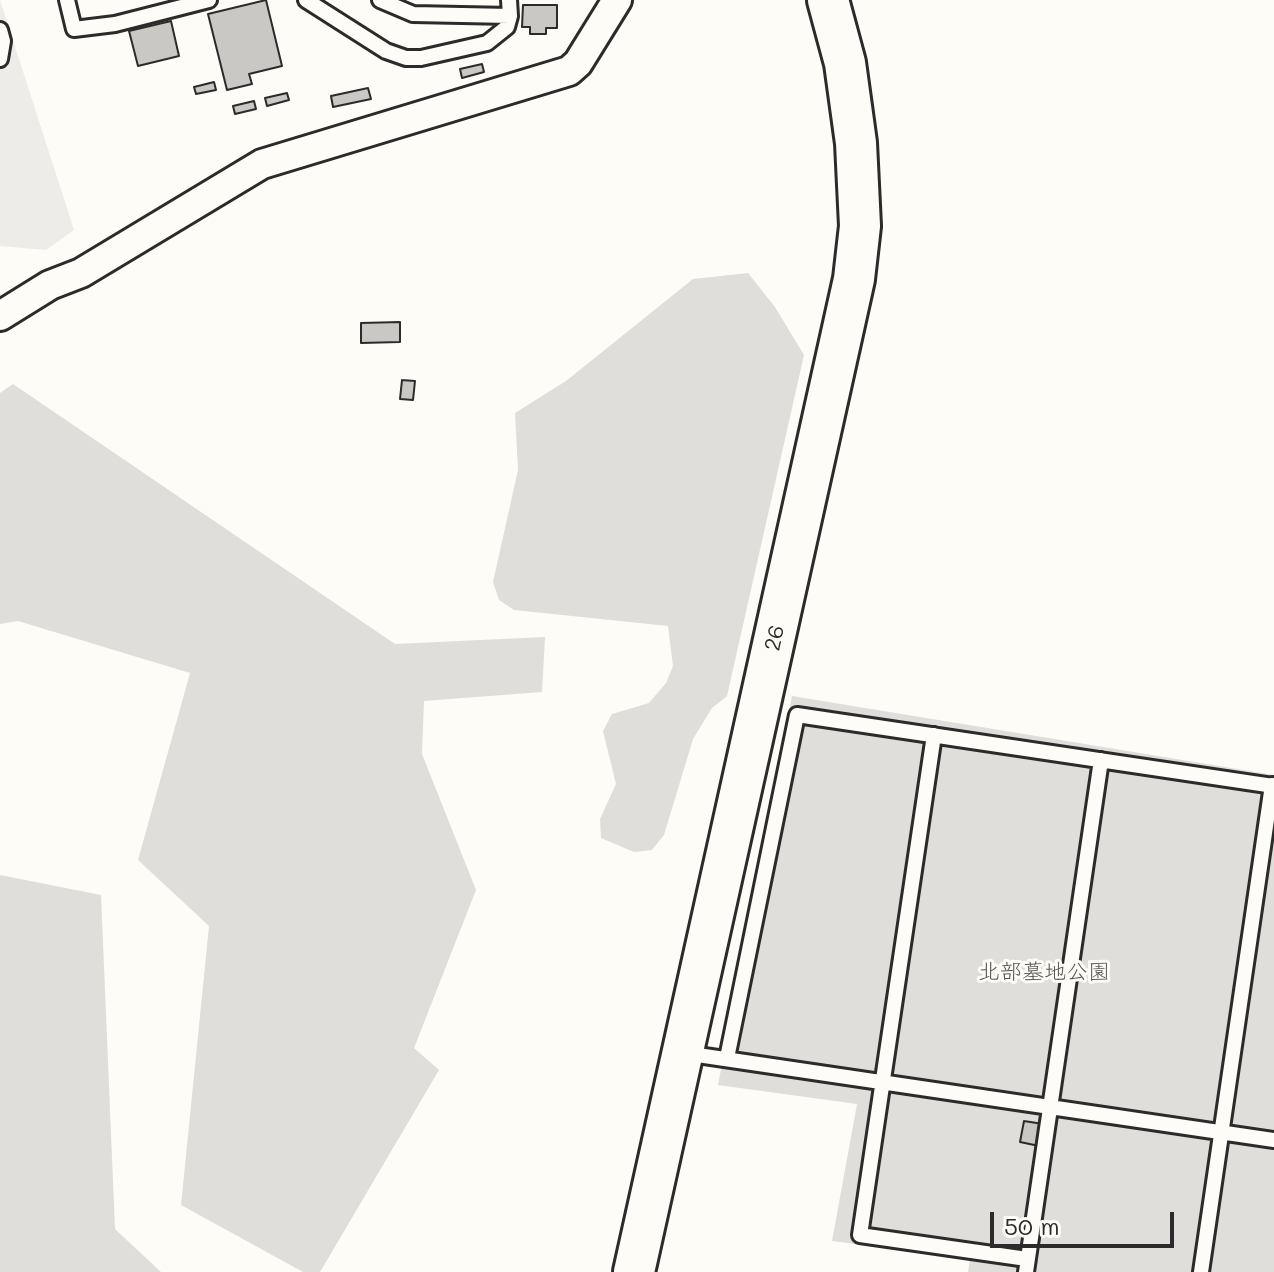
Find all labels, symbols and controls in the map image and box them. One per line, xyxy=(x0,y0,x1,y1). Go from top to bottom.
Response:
street label: 26 xyxy=(759,623,791,653)
park label: 北部墓地公園 xyxy=(978,959,1110,985)
scale bar xyxy=(994,1196,1178,1246)
text: 50 m xyxy=(1004,1210,1060,1241)

